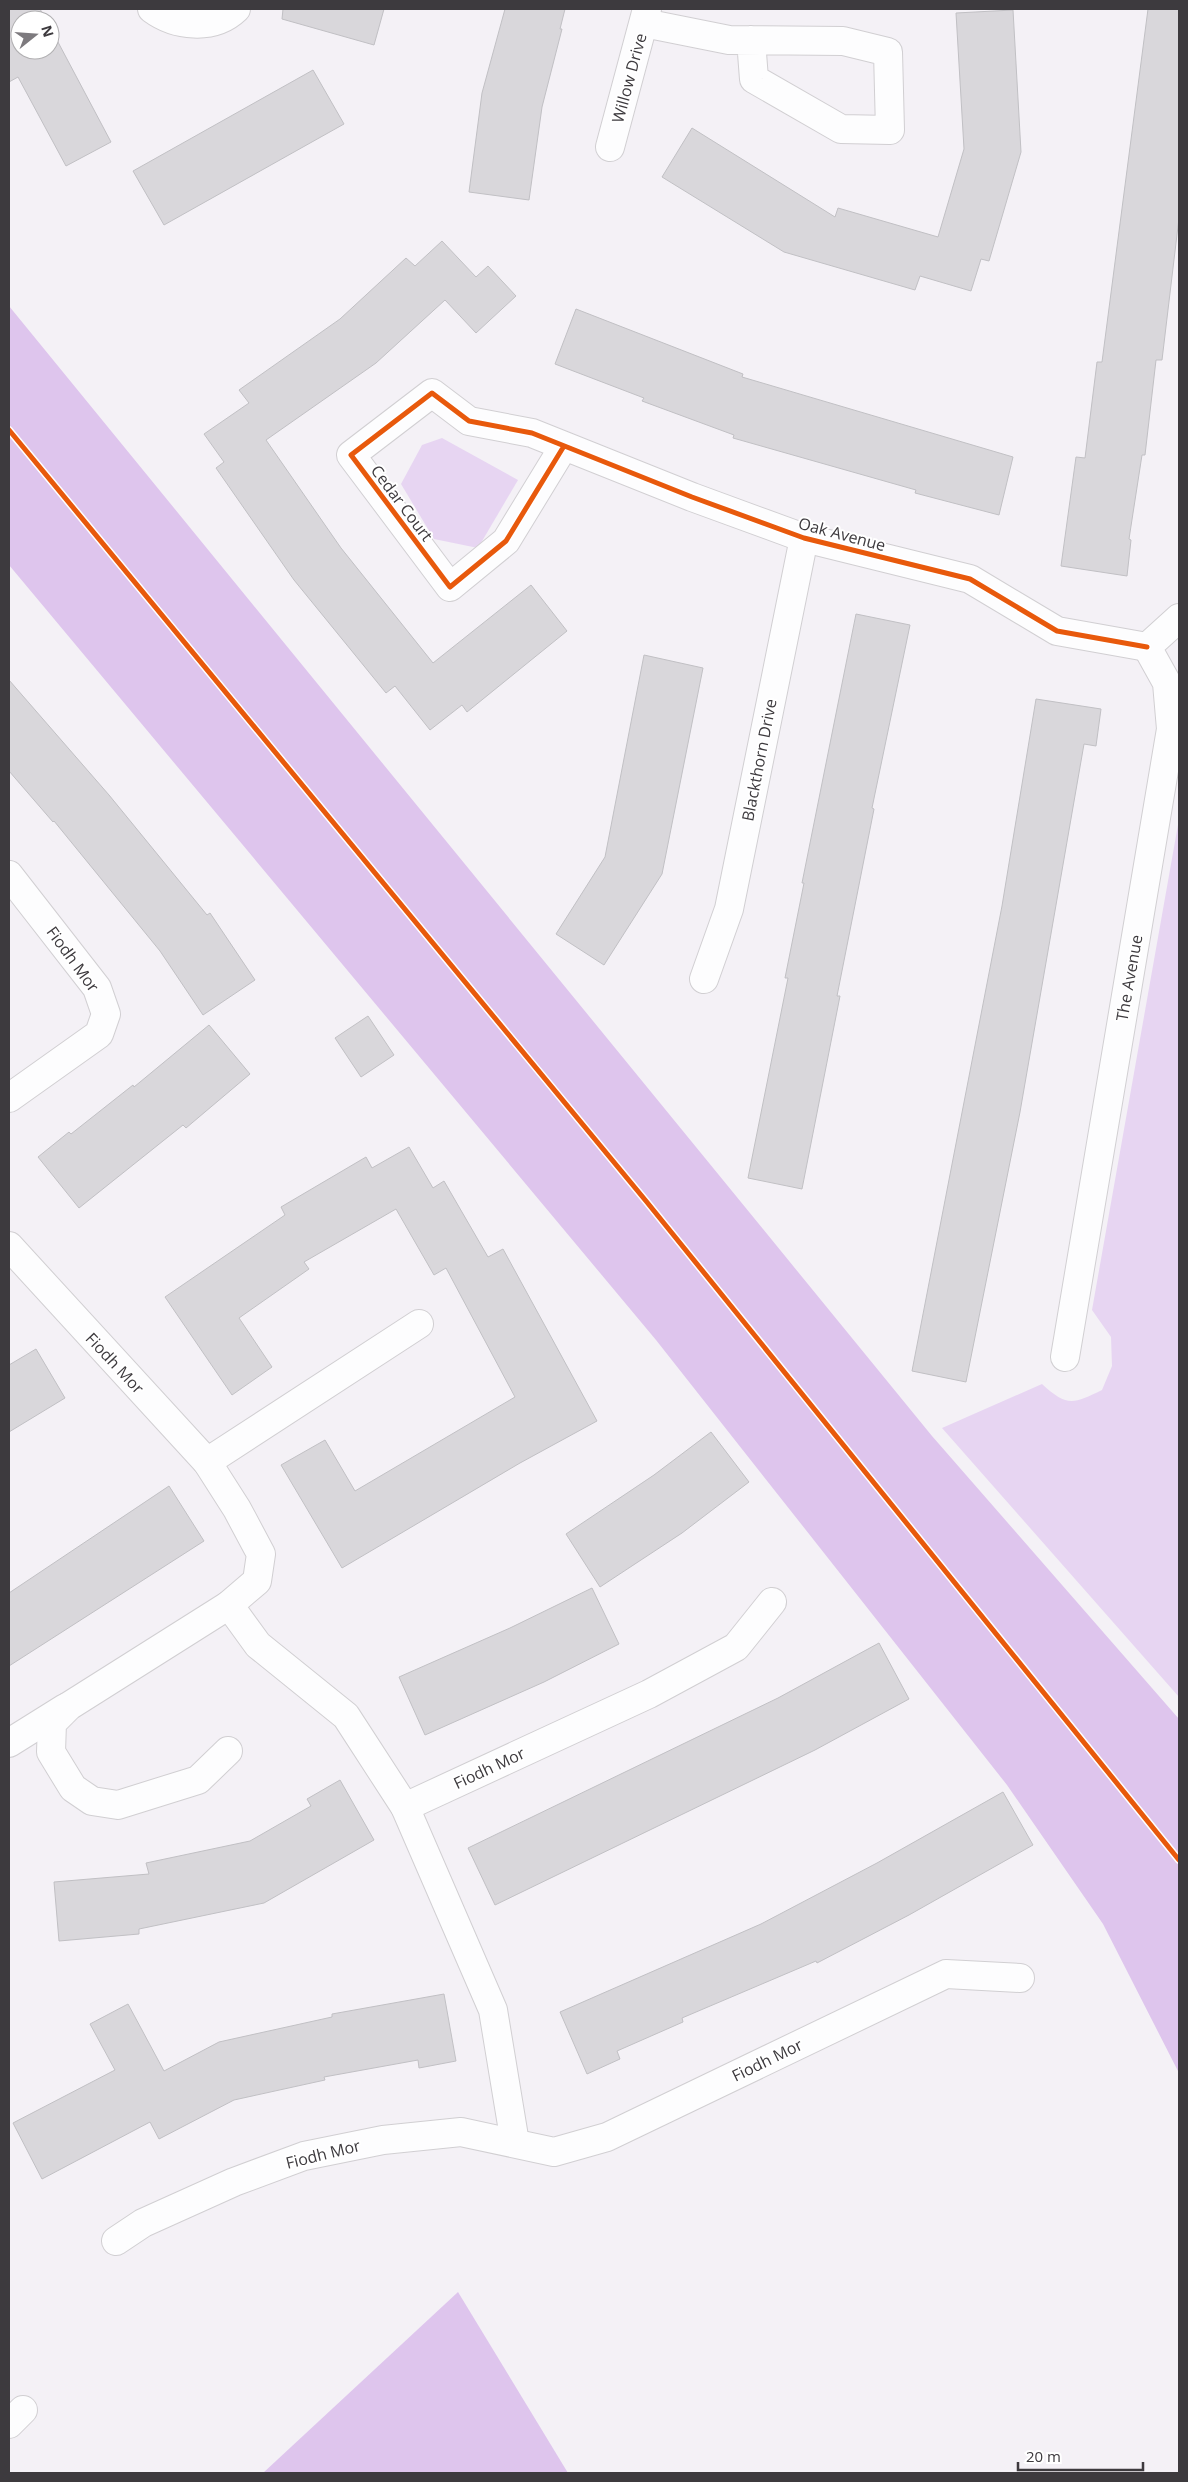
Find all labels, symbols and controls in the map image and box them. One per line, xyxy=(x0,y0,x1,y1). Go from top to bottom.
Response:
north arrow xyxy=(10,10,60,60)
text: N xyxy=(37,23,59,39)
street label: Willow Drive xyxy=(606,31,652,125)
street label: Cedar Court xyxy=(366,460,438,546)
street label: Oak Avenue xyxy=(796,512,888,556)
street label: Blackthorn Drive xyxy=(736,697,782,823)
street label: Fiodh Mor xyxy=(42,922,105,997)
street label: The Avenue xyxy=(1111,933,1147,1023)
street label: Fiodh Mor xyxy=(81,1328,149,1399)
street label: Fiodh Mor xyxy=(450,1742,529,1794)
street label: Fiodh Mor xyxy=(728,2033,806,2087)
street label: Fiodh Mor xyxy=(283,2134,363,2174)
scale bar xyxy=(1018,2440,1143,2472)
text: 20 m xyxy=(1026,2446,1061,2466)

